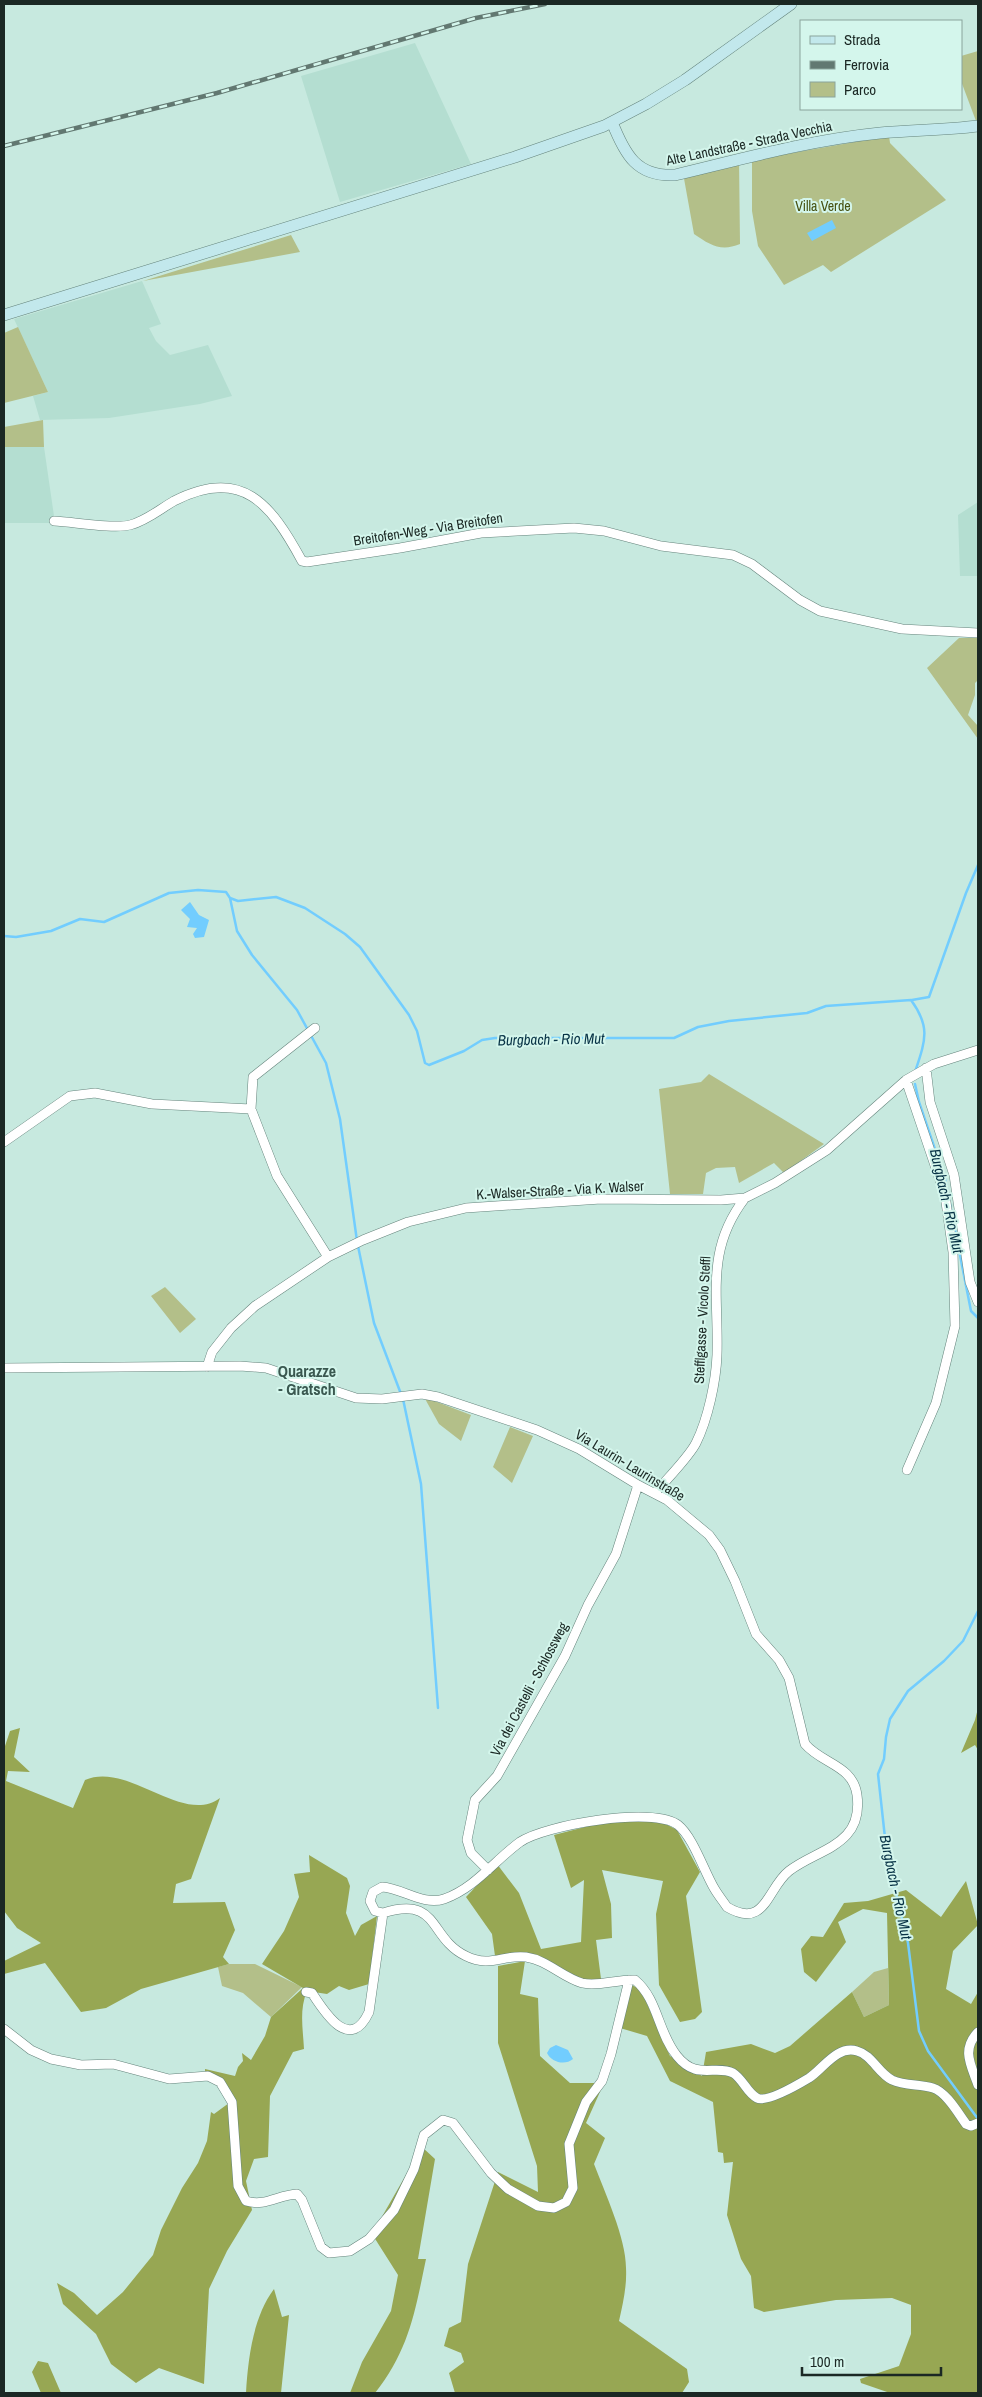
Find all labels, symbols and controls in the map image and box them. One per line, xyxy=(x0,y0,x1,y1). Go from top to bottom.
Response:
legend xyxy=(800,20,962,110)
text: Strada xyxy=(844,29,880,50)
text: Ferrovia xyxy=(844,54,889,75)
text: Parco xyxy=(844,79,876,100)
street label: Alte Landstraße - Strada Vecchia xyxy=(663,116,834,170)
park label: Villa Verde xyxy=(795,197,851,215)
street label: Breitofen-Weg - Via Breitofen xyxy=(352,508,504,550)
water label: Burgbach - Rio Mut xyxy=(497,1028,605,1050)
water label: Burgbach - Rio Mut xyxy=(925,1147,969,1256)
street label: K.-Walser-Straße - Via K. Walser xyxy=(476,1177,645,1203)
street label: Stefflgasse - Vicolo Steffl xyxy=(690,1256,714,1384)
district label: Quarazze - Gratsch xyxy=(278,1360,336,1400)
street label: Via Laurin- Laurinstraße xyxy=(572,1425,688,1505)
street label: Via dei Castelli - Schlossweg xyxy=(486,1618,572,1759)
water label: Burgbach - Rio Mut xyxy=(875,1833,917,1942)
scale bar xyxy=(802,2344,941,2376)
text: 100 m xyxy=(810,2351,844,2372)

